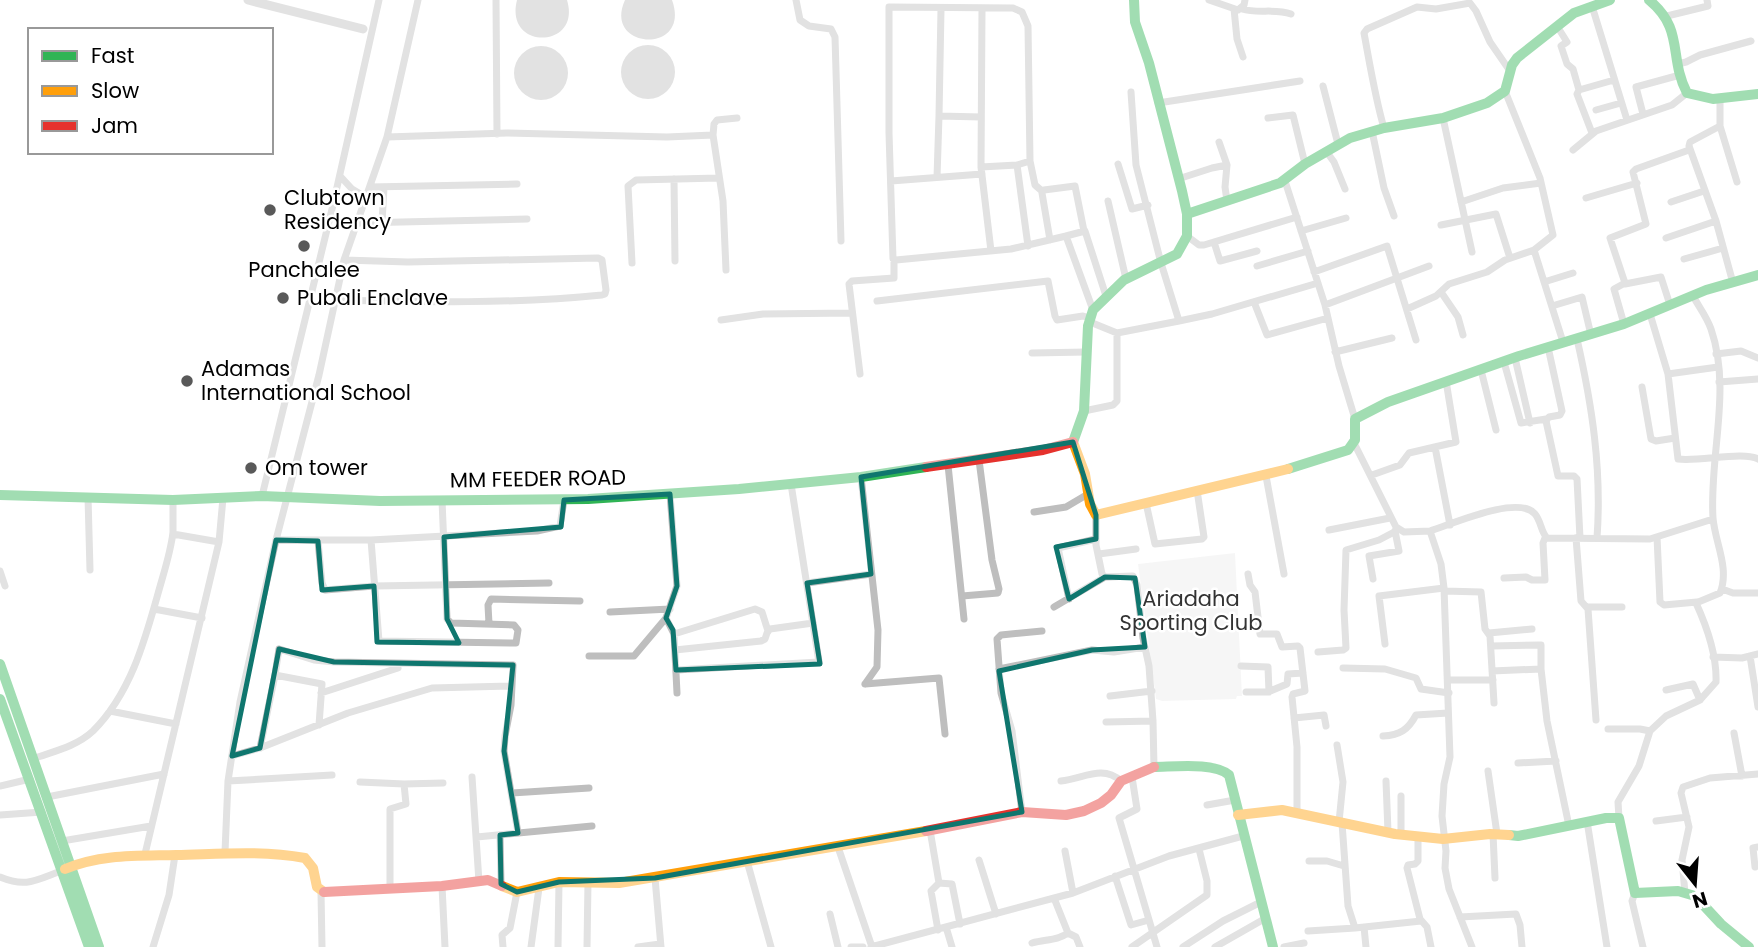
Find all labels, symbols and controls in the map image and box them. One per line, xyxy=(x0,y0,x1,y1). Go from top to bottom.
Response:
legend xyxy=(28,28,273,154)
text: Fast xyxy=(91,41,134,70)
text: Slow xyxy=(91,76,139,105)
text: Jam xyxy=(91,111,138,140)
place label: Clubtown Residency xyxy=(284,183,391,236)
marker: Clubtown Residency xyxy=(262,202,278,218)
marker: Panchalee xyxy=(296,238,312,254)
place label: Panchalee xyxy=(248,255,360,284)
place label: Pubali Enclave xyxy=(297,283,448,312)
marker: Pubali Enclave xyxy=(275,290,291,306)
place label: Adamas International School xyxy=(201,354,411,407)
marker: Adamas International School xyxy=(179,373,195,389)
place label: Om tower xyxy=(265,453,368,482)
marker: Om tower xyxy=(243,460,259,476)
street label: MM FEEDER ROAD xyxy=(450,462,626,495)
park label: Ariadaha Sporting Club xyxy=(1120,584,1262,637)
north arrow xyxy=(1660,849,1730,919)
text: N xyxy=(1689,885,1711,915)

